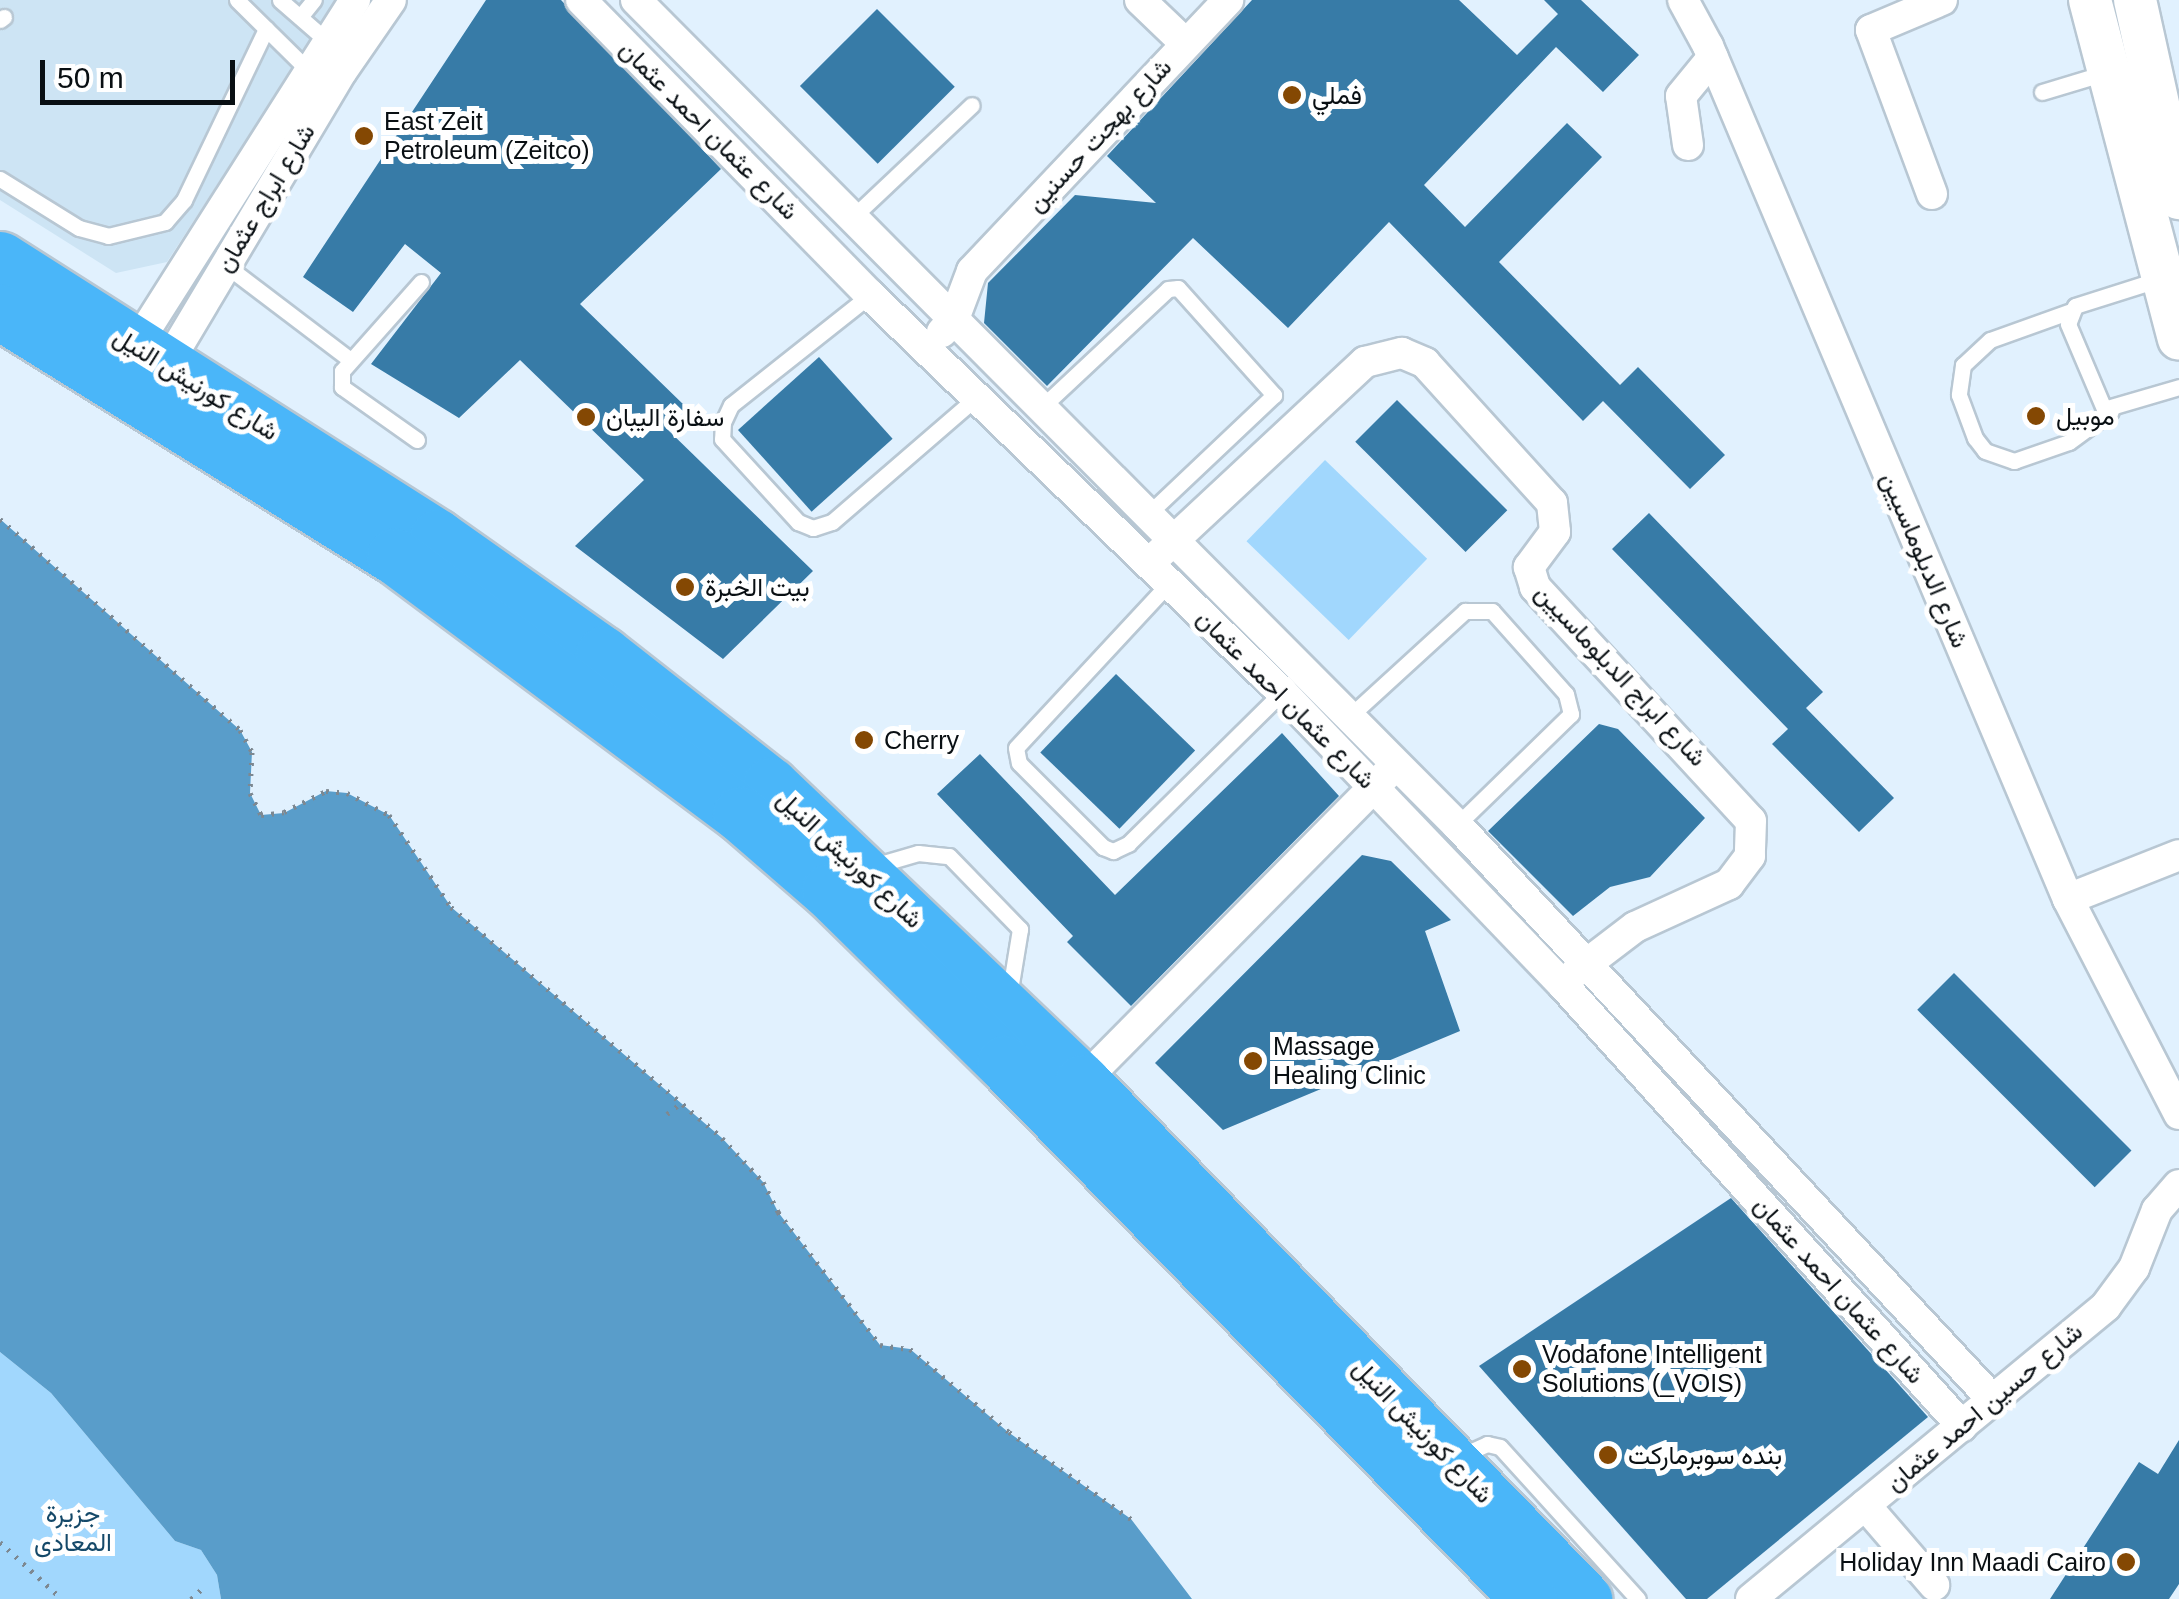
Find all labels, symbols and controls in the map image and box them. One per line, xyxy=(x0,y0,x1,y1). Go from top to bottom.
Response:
street label: شارع عثمان احمد عثمان xyxy=(613,34,805,226)
scale bar xyxy=(45,40,240,102)
street label: شارع بهجت حسنين xyxy=(1020,52,1178,218)
text: 50 m xyxy=(57,61,124,94)
place label: فملي xyxy=(1312,80,1362,110)
marker: فملي xyxy=(1281,84,1303,106)
place label: East Zeit Petroleum (Zeitco) xyxy=(384,107,590,166)
street label: شارع ابراج عثمان xyxy=(209,118,321,278)
marker: East Zeit Petroleum (Zeitco) xyxy=(353,125,375,147)
street label: شارع كورنيش النيل xyxy=(108,321,284,447)
place label: موبيل xyxy=(2056,401,2114,431)
place label: سفارة اليبان xyxy=(606,402,724,432)
marker: موبيل xyxy=(2025,405,2047,427)
marker: سفارة اليبان xyxy=(575,406,597,428)
street label: شارع الدبلوماسيين xyxy=(1875,468,1975,652)
place label: بيت الخبرة xyxy=(705,572,810,602)
marker: بيت الخبرة xyxy=(674,576,696,598)
street label: شارع ابراج الدبلوماسيين xyxy=(1529,578,1713,772)
street label: شارع عثمان احمد عثمان xyxy=(1190,603,1382,795)
place label: Cherry xyxy=(884,725,959,755)
marker: Cherry xyxy=(853,729,875,751)
street label: شارع كورنيش النيل xyxy=(771,784,929,934)
place label: Massage Healing Clinic xyxy=(1273,1032,1426,1091)
marker: Massage Healing Clinic xyxy=(1242,1050,1264,1072)
street label: شارع عثمان احمد عثمان xyxy=(1747,1190,1931,1390)
street label: شارع حسين احمد عثمان xyxy=(1880,1316,2088,1498)
place label: Vodafone Intelligent Solutions (_VOIS) xyxy=(1542,1340,1762,1399)
street label: شارع كورنيش النيل xyxy=(1347,1353,1499,1509)
marker: Vodafone Intelligent Solutions (_VOIS) xyxy=(1511,1358,1533,1380)
place label: بنده سوبرماركت xyxy=(1628,1440,1782,1470)
marker: بنده سوبرماركت xyxy=(1597,1444,1619,1466)
park label: جزيرة المعادى xyxy=(34,1499,112,1558)
place label: Holiday Inn Maadi Cairo xyxy=(1839,1547,2106,1577)
marker: Holiday Inn Maadi Cairo xyxy=(2115,1551,2137,1573)

